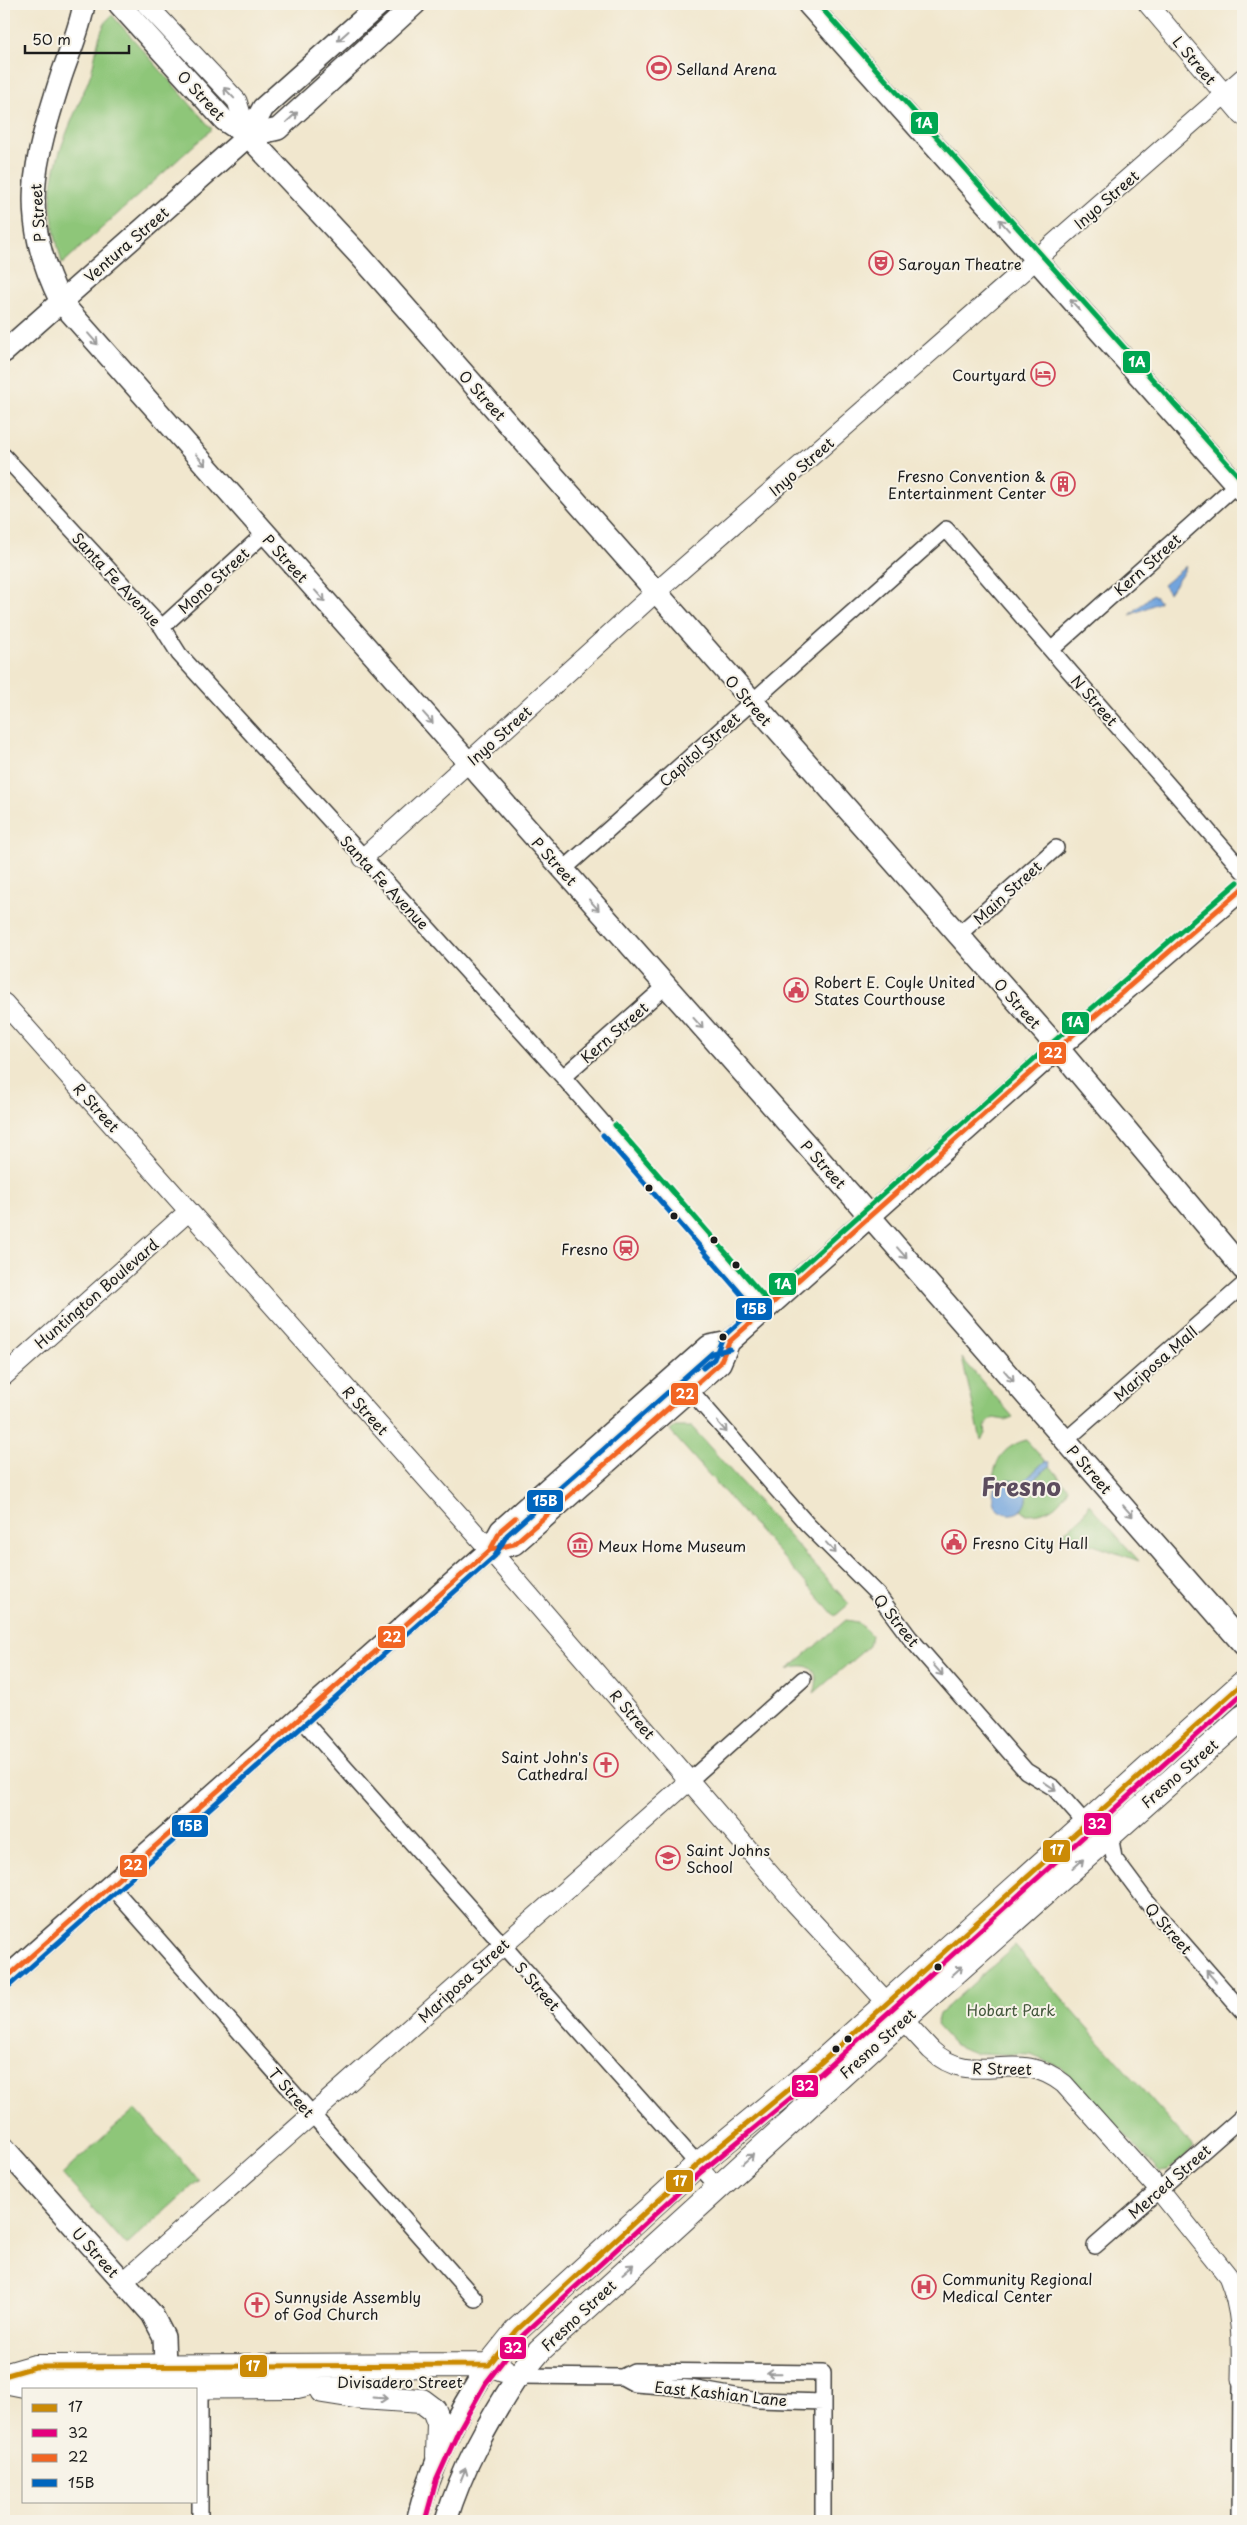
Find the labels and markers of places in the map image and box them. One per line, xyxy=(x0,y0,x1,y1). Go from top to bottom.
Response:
sports icon: Selland Arena xyxy=(646,55,672,81)
place label: Selland Arena xyxy=(676,57,777,80)
theatre icon: Saroyan Theatre xyxy=(868,250,894,276)
place label: Saroyan Theatre xyxy=(898,252,1022,275)
hotel icon: Courtyard xyxy=(1030,361,1056,387)
place label: Courtyard xyxy=(952,363,1026,386)
place label: Fresno Convention & Entertainment Center xyxy=(888,464,1046,504)
building icon: Fresno Convention & Entertainment Center xyxy=(1050,471,1076,497)
place label: Robert E. Coyle United States Courthouse xyxy=(814,970,975,1010)
public building icon: Robert E. Coyle United States Courthouse xyxy=(783,977,809,1003)
unlabelled marker xyxy=(644,1183,654,1193)
unlabelled marker xyxy=(669,1211,679,1221)
station icon: Fresno xyxy=(613,1235,639,1261)
unlabelled marker xyxy=(709,1235,719,1245)
place label: Fresno xyxy=(561,1237,608,1260)
unlabelled marker xyxy=(731,1260,741,1270)
unlabelled marker xyxy=(718,1332,728,1342)
public building icon: Fresno City Hall xyxy=(941,1529,967,1555)
place label: Fresno City Hall xyxy=(972,1531,1088,1554)
museum icon: Meux Home Museum xyxy=(567,1532,593,1558)
place label: Meux Home Museum xyxy=(598,1534,746,1557)
place label: Saint John's Cathedral xyxy=(501,1745,588,1785)
church icon: Saint John's Cathedral xyxy=(593,1752,619,1778)
place label: Saint Johns School xyxy=(686,1838,770,1878)
school or university icon: Saint Johns School xyxy=(655,1845,681,1871)
unlabelled marker xyxy=(933,1962,943,1972)
unlabelled marker xyxy=(843,2034,853,2044)
unlabelled marker xyxy=(831,2044,841,2054)
place label: Community Regional Medical Center xyxy=(942,2267,1092,2307)
hospital icon: Community Regional Medical Center xyxy=(911,2274,937,2300)
place label: Sunnyside Assembly of God Church xyxy=(274,2285,421,2325)
church icon: Sunnyside Assembly of God Church xyxy=(244,2292,270,2318)

